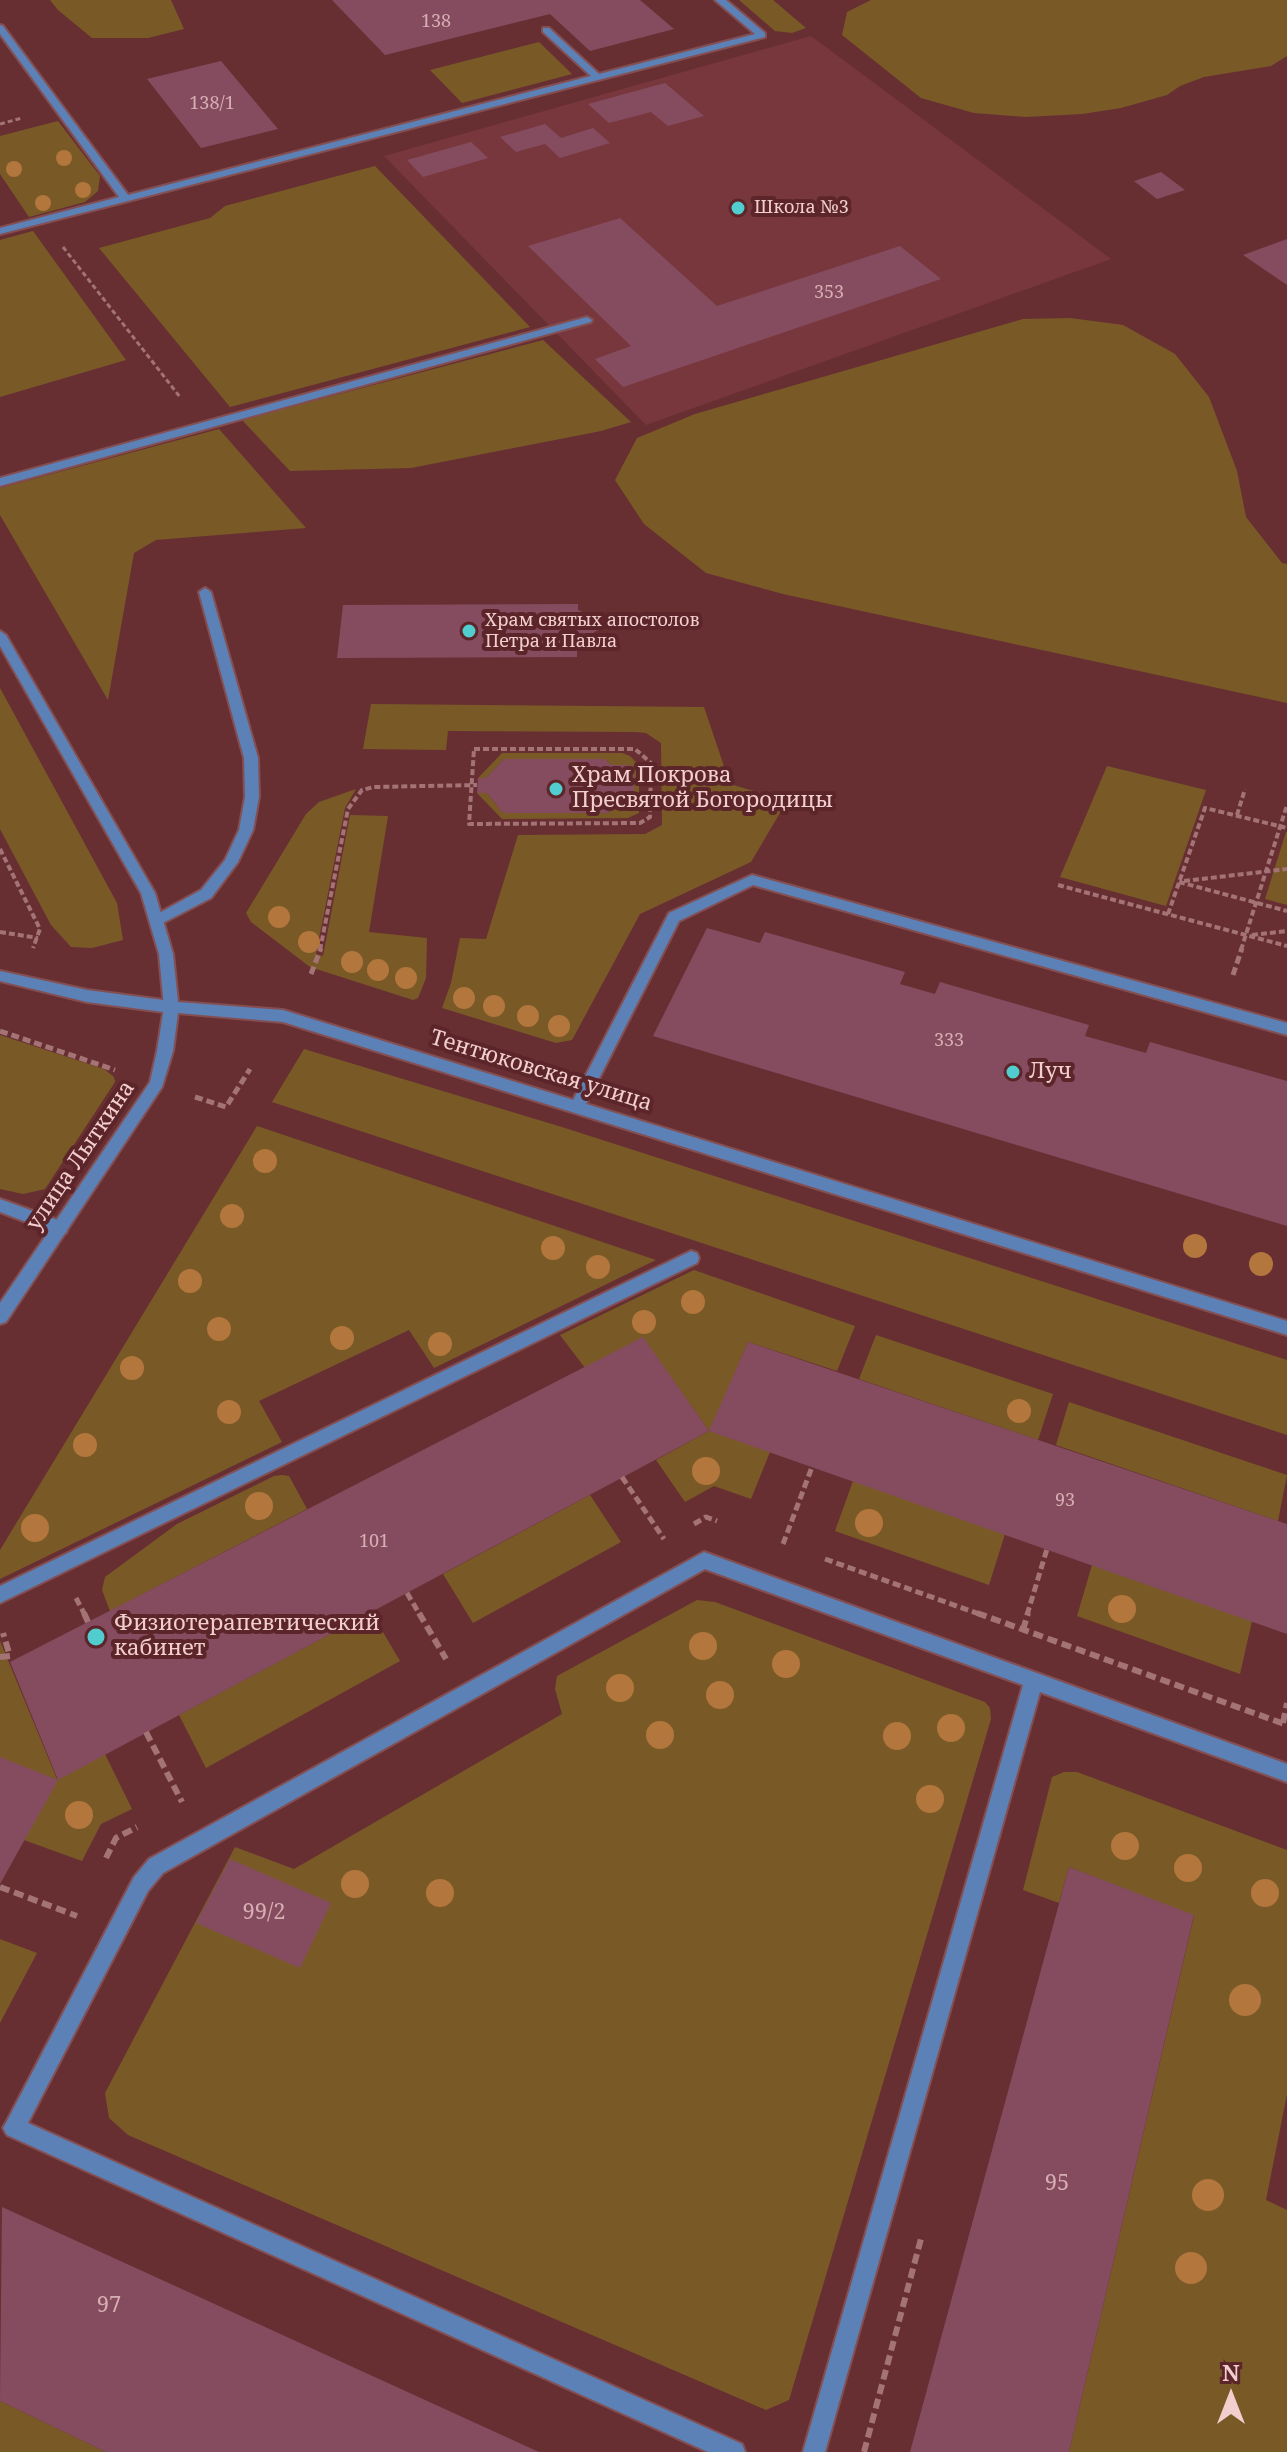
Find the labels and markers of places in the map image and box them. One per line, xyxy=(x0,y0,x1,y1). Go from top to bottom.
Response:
place label: Школа №3 xyxy=(754,197,849,219)
marker: Школа №3 xyxy=(729,199,747,217)
place label: Храм святых апостолов Петра и Павла xyxy=(485,610,699,652)
marker: Храм святых апостолов Петра и Павла xyxy=(460,622,478,640)
place label: Храм Покрова Пресвятой Богородицы xyxy=(572,763,833,814)
marker: Храм Покрова Пресвятой Богородицы xyxy=(547,780,565,798)
place label: Луч xyxy=(1029,1059,1072,1085)
marker: Луч xyxy=(1004,1063,1022,1081)
place label: Физиотерапевтический кабинет xyxy=(114,1611,380,1662)
marker: Физиотерапевтический кабинет xyxy=(85,1626,107,1648)

